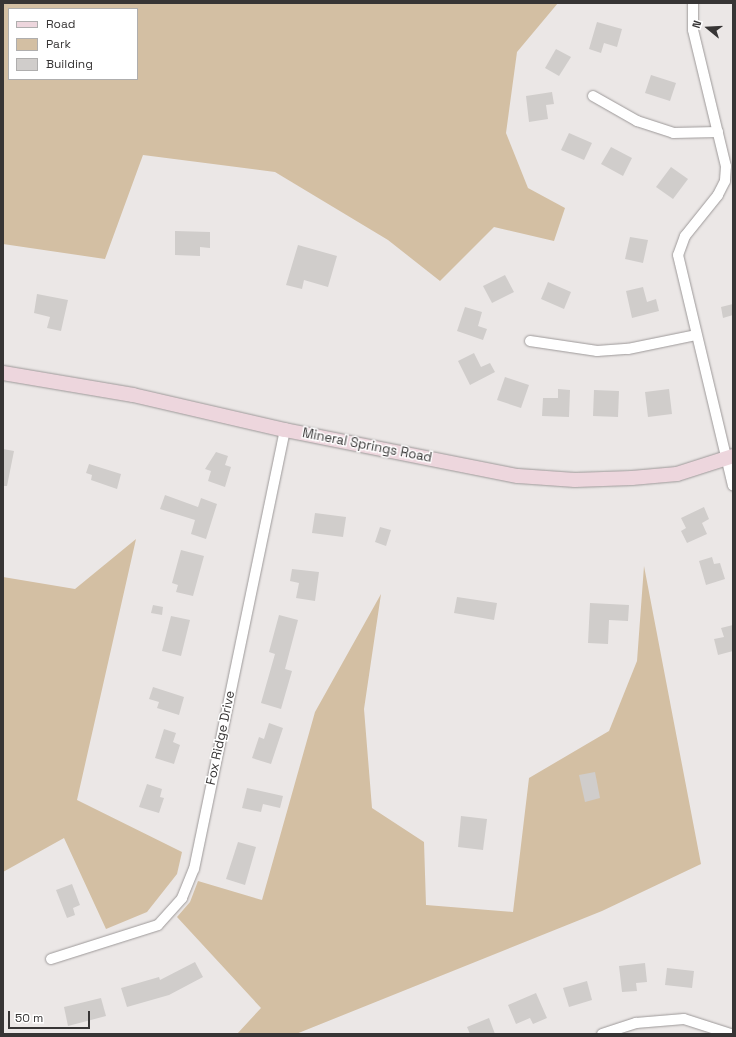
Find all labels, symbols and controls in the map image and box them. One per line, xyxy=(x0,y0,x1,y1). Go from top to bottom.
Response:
legend xyxy=(8,8,138,80)
north arrow xyxy=(688,8,728,48)
text: Road xyxy=(46,16,75,32)
text: N xyxy=(689,19,704,30)
text: Park xyxy=(46,36,71,52)
text: Building xyxy=(46,56,93,72)
street label: Mineral Springs Road xyxy=(301,426,433,466)
street label: Fox Ridge Drive xyxy=(203,689,239,787)
scale bar xyxy=(10,1003,92,1029)
text: 50 m xyxy=(15,1010,43,1026)

